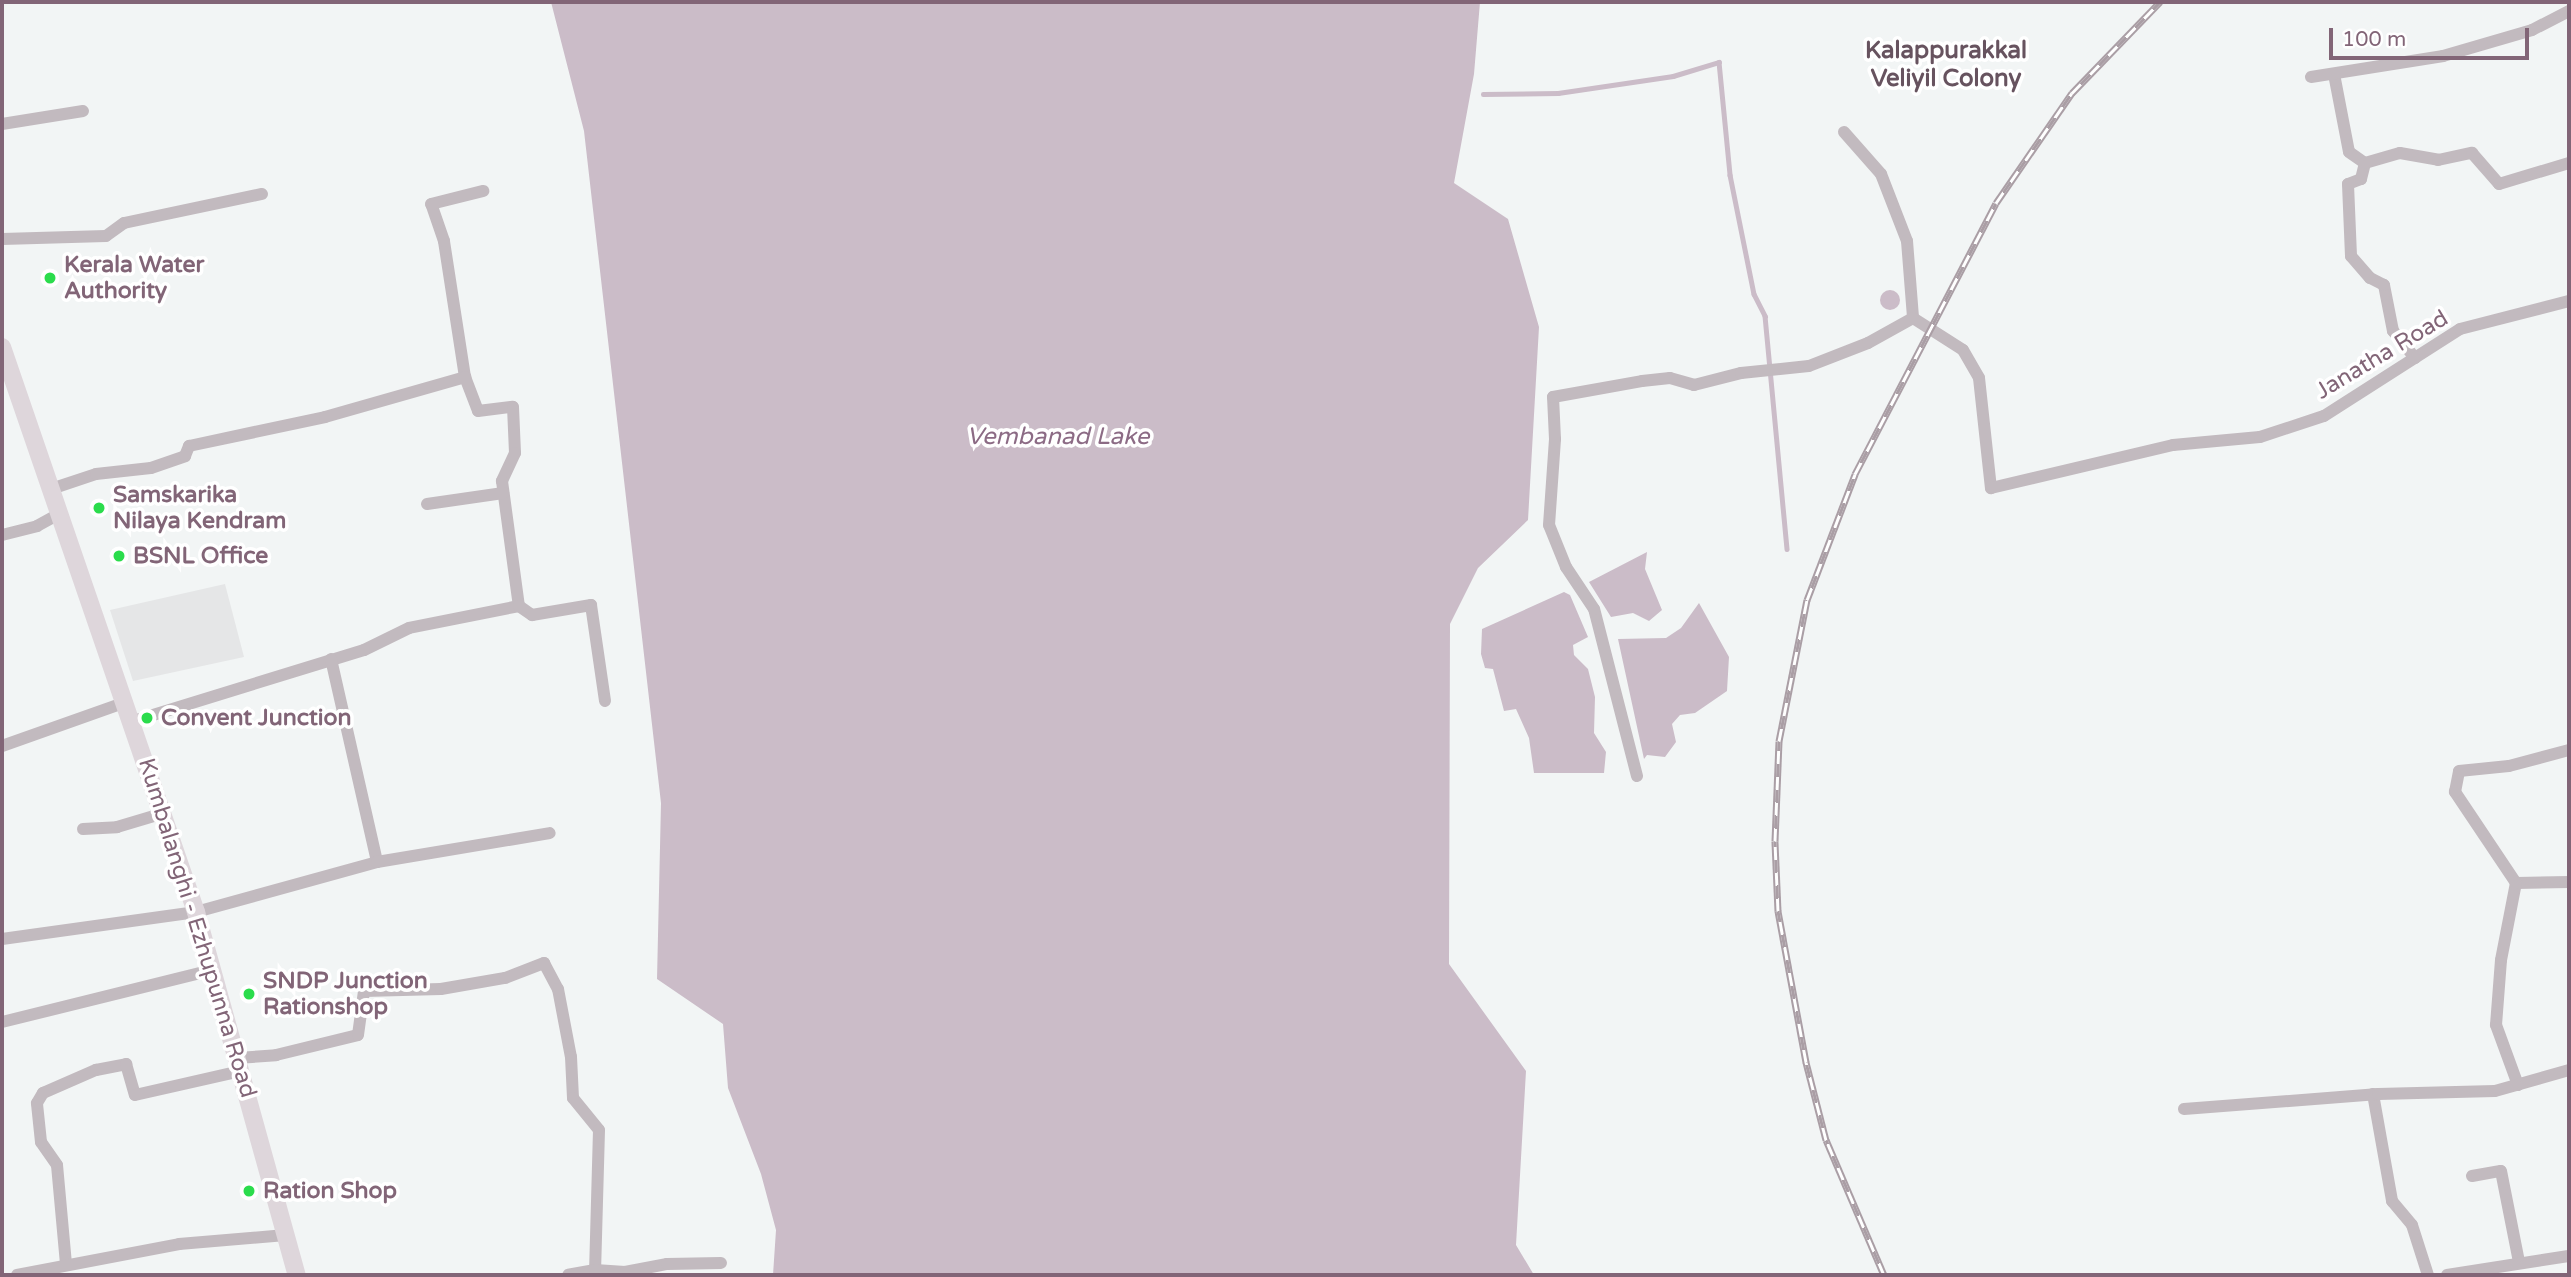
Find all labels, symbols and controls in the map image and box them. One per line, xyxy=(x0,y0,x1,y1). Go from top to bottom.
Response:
scale bar xyxy=(2333,14,2532,58)
text: 100 m xyxy=(2342,27,2406,52)
district label: Kalappurakkal Veliyil Colony xyxy=(1865,37,2027,93)
place label: Kerala Water Authority xyxy=(64,251,204,305)
marker: Kerala Water Authority xyxy=(42,270,58,286)
street label: Janatha Road xyxy=(2311,305,2453,405)
water label: Vembanad Lake xyxy=(967,423,1149,451)
place label: Samskarika Nilaya Kendram xyxy=(113,481,286,535)
marker: Samskarika Nilaya Kendram xyxy=(91,500,107,516)
place label: BSNL Office xyxy=(133,542,268,570)
marker: BSNL Office xyxy=(111,548,127,564)
place label: Convent Junction xyxy=(161,704,351,732)
marker: Convent Junction xyxy=(139,710,155,726)
street label: Kumbalanghi - Ezhupunna Road xyxy=(132,755,262,1101)
place label: SNDP Junction Rationshop xyxy=(263,967,428,1021)
marker: SNDP Junction Rationshop xyxy=(241,986,257,1002)
place label: Ration Shop xyxy=(263,1177,397,1205)
marker: Ration Shop xyxy=(241,1183,257,1199)

